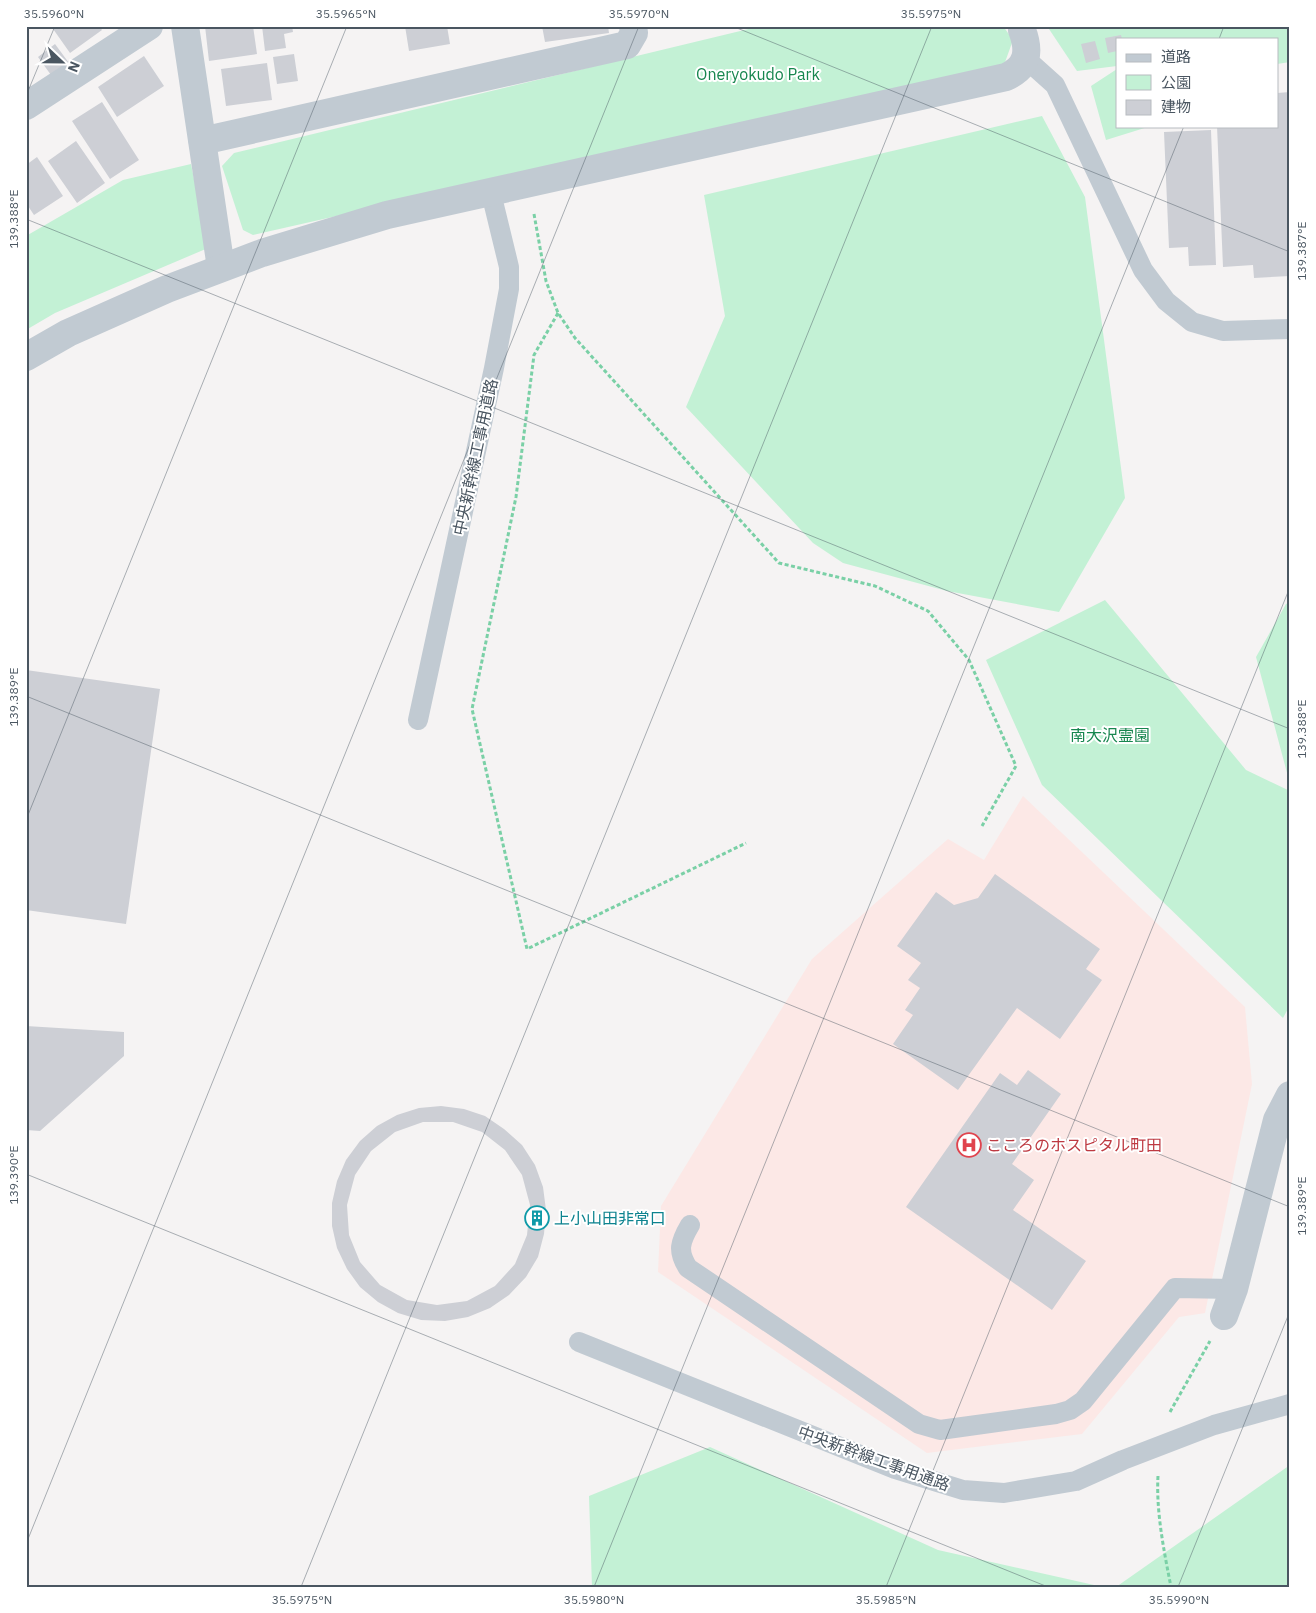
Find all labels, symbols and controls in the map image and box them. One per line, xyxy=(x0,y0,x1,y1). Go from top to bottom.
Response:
text: 35.5960°N xyxy=(24,6,84,21)
text: 35.5965°N xyxy=(316,6,376,21)
text: 35.5970°N xyxy=(609,6,669,21)
text: 35.5975°N xyxy=(901,6,961,21)
north arrow xyxy=(38,38,88,88)
legend xyxy=(1116,38,1278,128)
text: 道路 xyxy=(1161,47,1191,66)
text: N xyxy=(64,59,84,75)
park label: Oneryokudo Park xyxy=(696,64,820,84)
text: 公園 xyxy=(1161,73,1191,92)
text: 建物 xyxy=(1161,97,1191,116)
text: 139.388°E xyxy=(6,189,21,249)
text: 139.387°E xyxy=(1294,221,1309,281)
street label: 中央新幹線工事用道路 xyxy=(449,377,501,537)
text: 139.389°E xyxy=(6,667,21,727)
text: 139.388°E xyxy=(1294,699,1309,759)
park label: 南大沢霊園 xyxy=(1070,725,1150,745)
hospital icon: こころのホスピタル町田 xyxy=(956,1132,982,1158)
place label: こころのホスピタル町田 xyxy=(986,1135,1162,1155)
text: 139.390°E xyxy=(6,1145,21,1205)
text: 139.389°E xyxy=(1294,1176,1309,1236)
building icon: 上小山田非常口 xyxy=(524,1205,550,1231)
place label: 上小山田非常口 xyxy=(554,1208,666,1228)
street label: 中央新幹線工事用通路 xyxy=(795,1421,953,1495)
text: 35.5975°N xyxy=(272,1592,332,1607)
text: 35.5980°N xyxy=(564,1592,624,1607)
text: 35.5985°N xyxy=(856,1592,916,1607)
text: 35.5990°N xyxy=(1149,1592,1209,1607)

